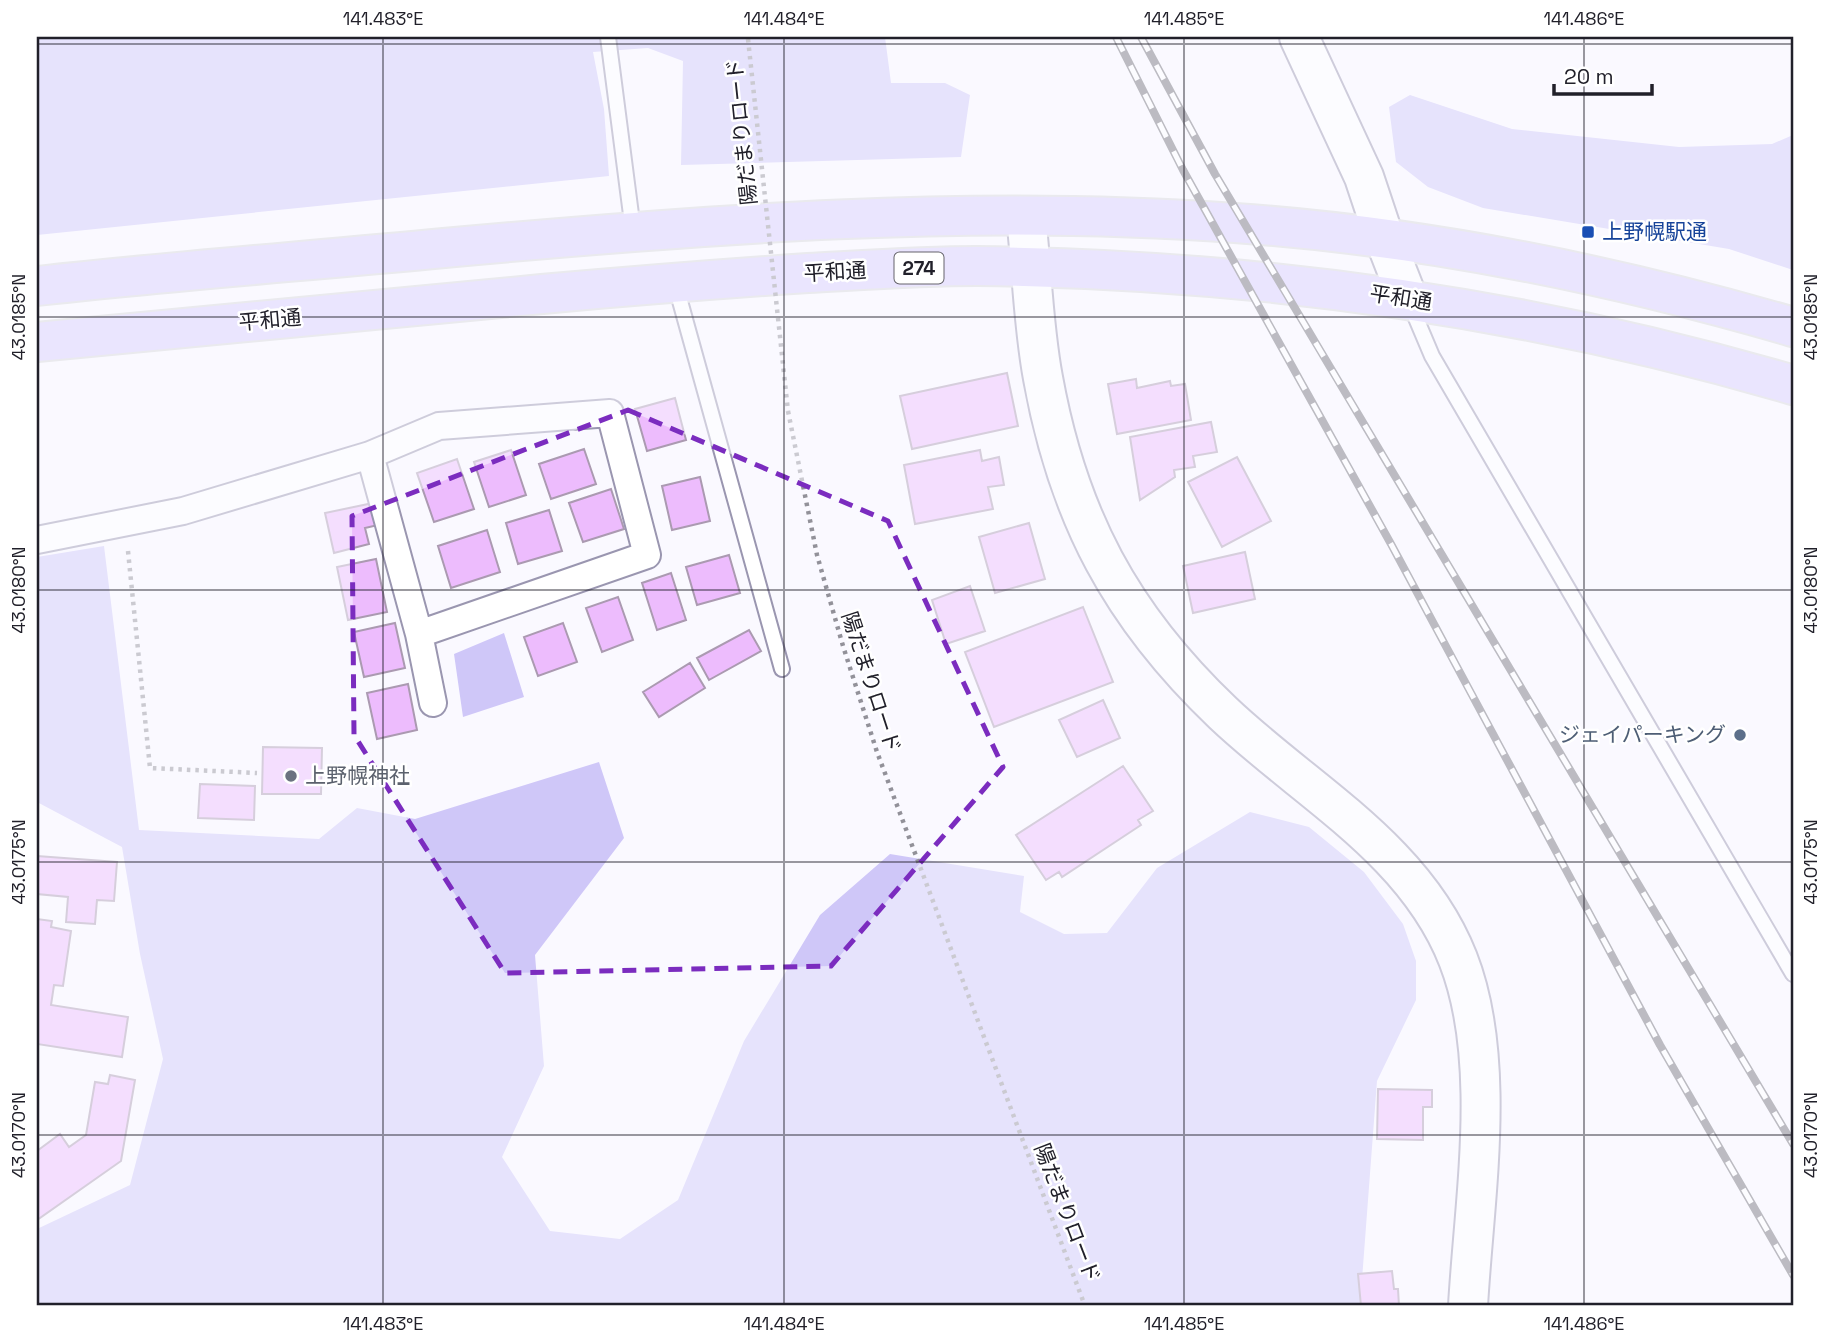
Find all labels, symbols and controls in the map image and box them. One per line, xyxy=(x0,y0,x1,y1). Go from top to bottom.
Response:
text: 141.483°E xyxy=(343,7,423,30)
text: 141.484°E xyxy=(743,7,825,30)
text: 141.485°E xyxy=(1144,7,1224,30)
text: 141.486°E xyxy=(1544,7,1624,30)
scale bar xyxy=(1554,52,1652,96)
street label: 陽だまりロード xyxy=(720,58,763,206)
text: 20 m xyxy=(1564,63,1614,90)
place label: 上野幌駅通 xyxy=(1602,218,1707,245)
marker: 上野幌駅通 xyxy=(1580,224,1596,240)
road number: 274 xyxy=(894,252,944,284)
street label: 平和通 xyxy=(803,256,867,287)
text: 43.0185°N xyxy=(7,274,30,360)
text: 43.0185°N xyxy=(1799,274,1822,360)
street label: 平和通 xyxy=(1368,279,1434,316)
street label: 平和通 xyxy=(237,303,303,336)
text: 43.0180°N xyxy=(7,546,30,634)
text: 43.0180°N xyxy=(1799,546,1822,634)
street label: 陽だまりロード xyxy=(836,608,907,756)
place label: ジェイパーキング xyxy=(1559,721,1726,748)
marker: ジェイパーキング xyxy=(1732,727,1748,743)
place label: 上野幌神社 xyxy=(305,762,410,789)
marker: 上野幌神社 xyxy=(283,768,299,784)
text: 43.0175°N xyxy=(7,819,30,905)
text: 43.0175°N xyxy=(1799,819,1822,905)
text: 43.0170°N xyxy=(7,1092,30,1178)
text: 43.0170°N xyxy=(1799,1092,1822,1178)
street label: 陽だまりロード xyxy=(1029,1140,1106,1286)
text: 141.483°E xyxy=(343,1312,423,1335)
text: 141.484°E xyxy=(743,1312,825,1335)
text: 141.485°E xyxy=(1144,1312,1224,1335)
text: 141.486°E xyxy=(1544,1312,1624,1335)

